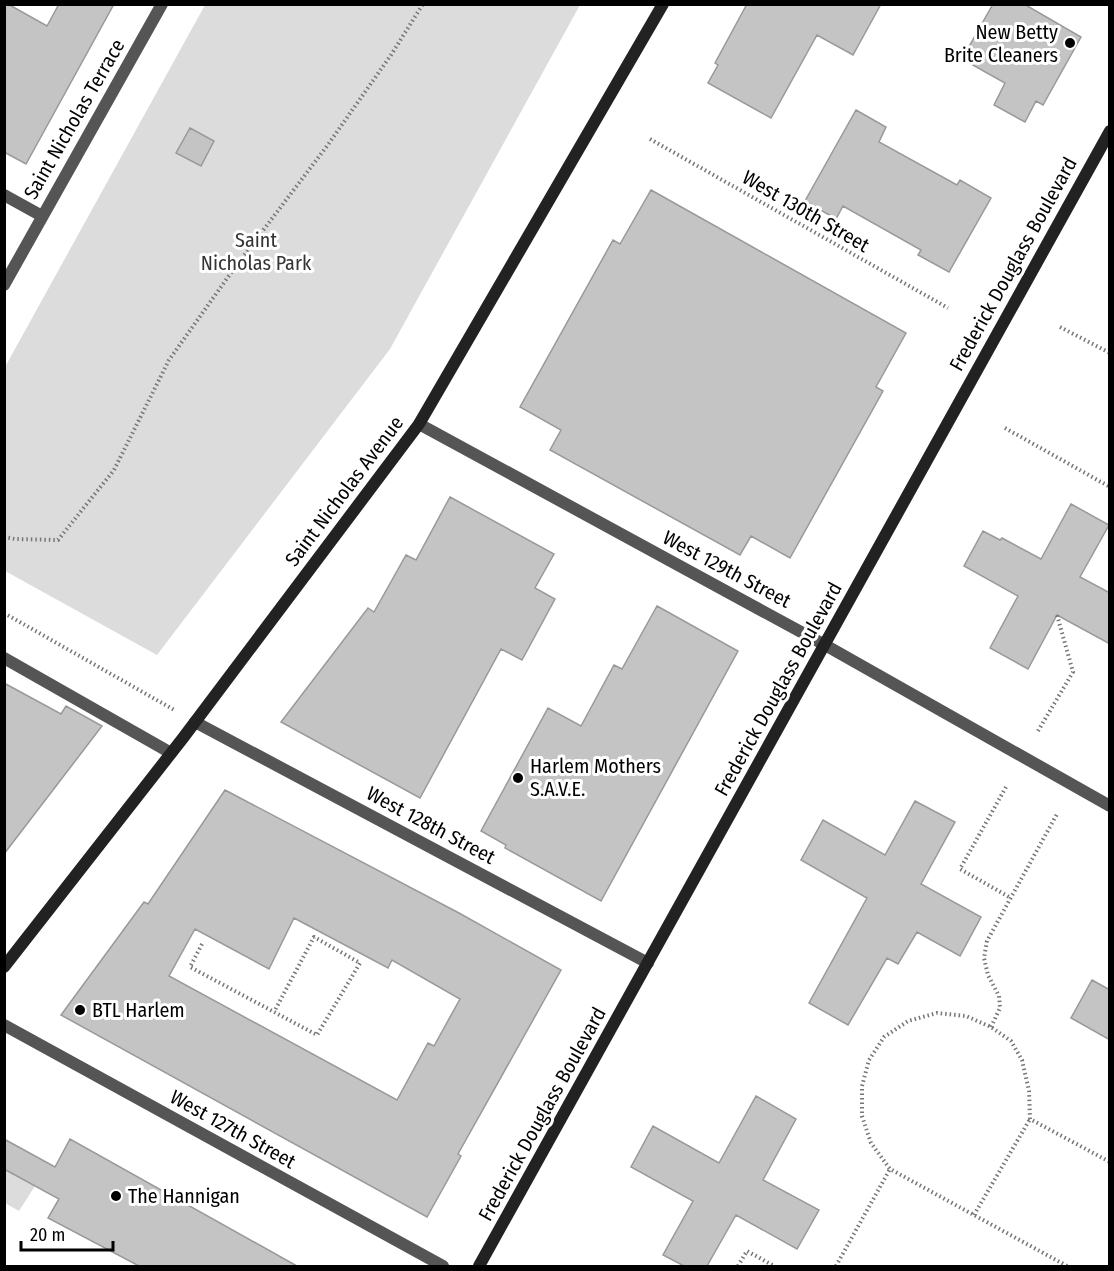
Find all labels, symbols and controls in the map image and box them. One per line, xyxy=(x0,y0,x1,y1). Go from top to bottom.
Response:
place label: New Betty Brite Cleaners xyxy=(944,20,1058,67)
street label: Saint Nicholas Terrace xyxy=(18,35,130,203)
marker: New Betty Brite Cleaners xyxy=(1063,36,1077,50)
street label: Frederick Douglass Boulevard xyxy=(944,153,1082,375)
street label: West 130th Street xyxy=(738,165,874,257)
park label: Saint Nicholas Park xyxy=(201,228,312,275)
street label: Saint Nicholas Avenue xyxy=(280,411,408,571)
street label: West 129th Street xyxy=(659,525,796,613)
street label: Frederick Douglass Boulevard xyxy=(709,578,847,800)
place label: Harlem Mothers S.A.V.E. xyxy=(530,754,661,801)
marker: Harlem Mothers S.A.V.E. xyxy=(511,771,525,785)
street label: West 128th Street xyxy=(363,781,500,869)
place label: BTL Harlem xyxy=(92,998,185,1022)
marker: BTL Harlem xyxy=(73,1003,87,1017)
street label: Frederick Douglass Boulevard xyxy=(473,1003,611,1225)
street label: West 127th Street xyxy=(166,1085,300,1174)
place label: The Hannigan xyxy=(128,1184,240,1208)
marker: The Hannigan xyxy=(109,1189,123,1203)
scale bar xyxy=(21,1214,112,1252)
text: 20 m xyxy=(30,1224,65,1246)

